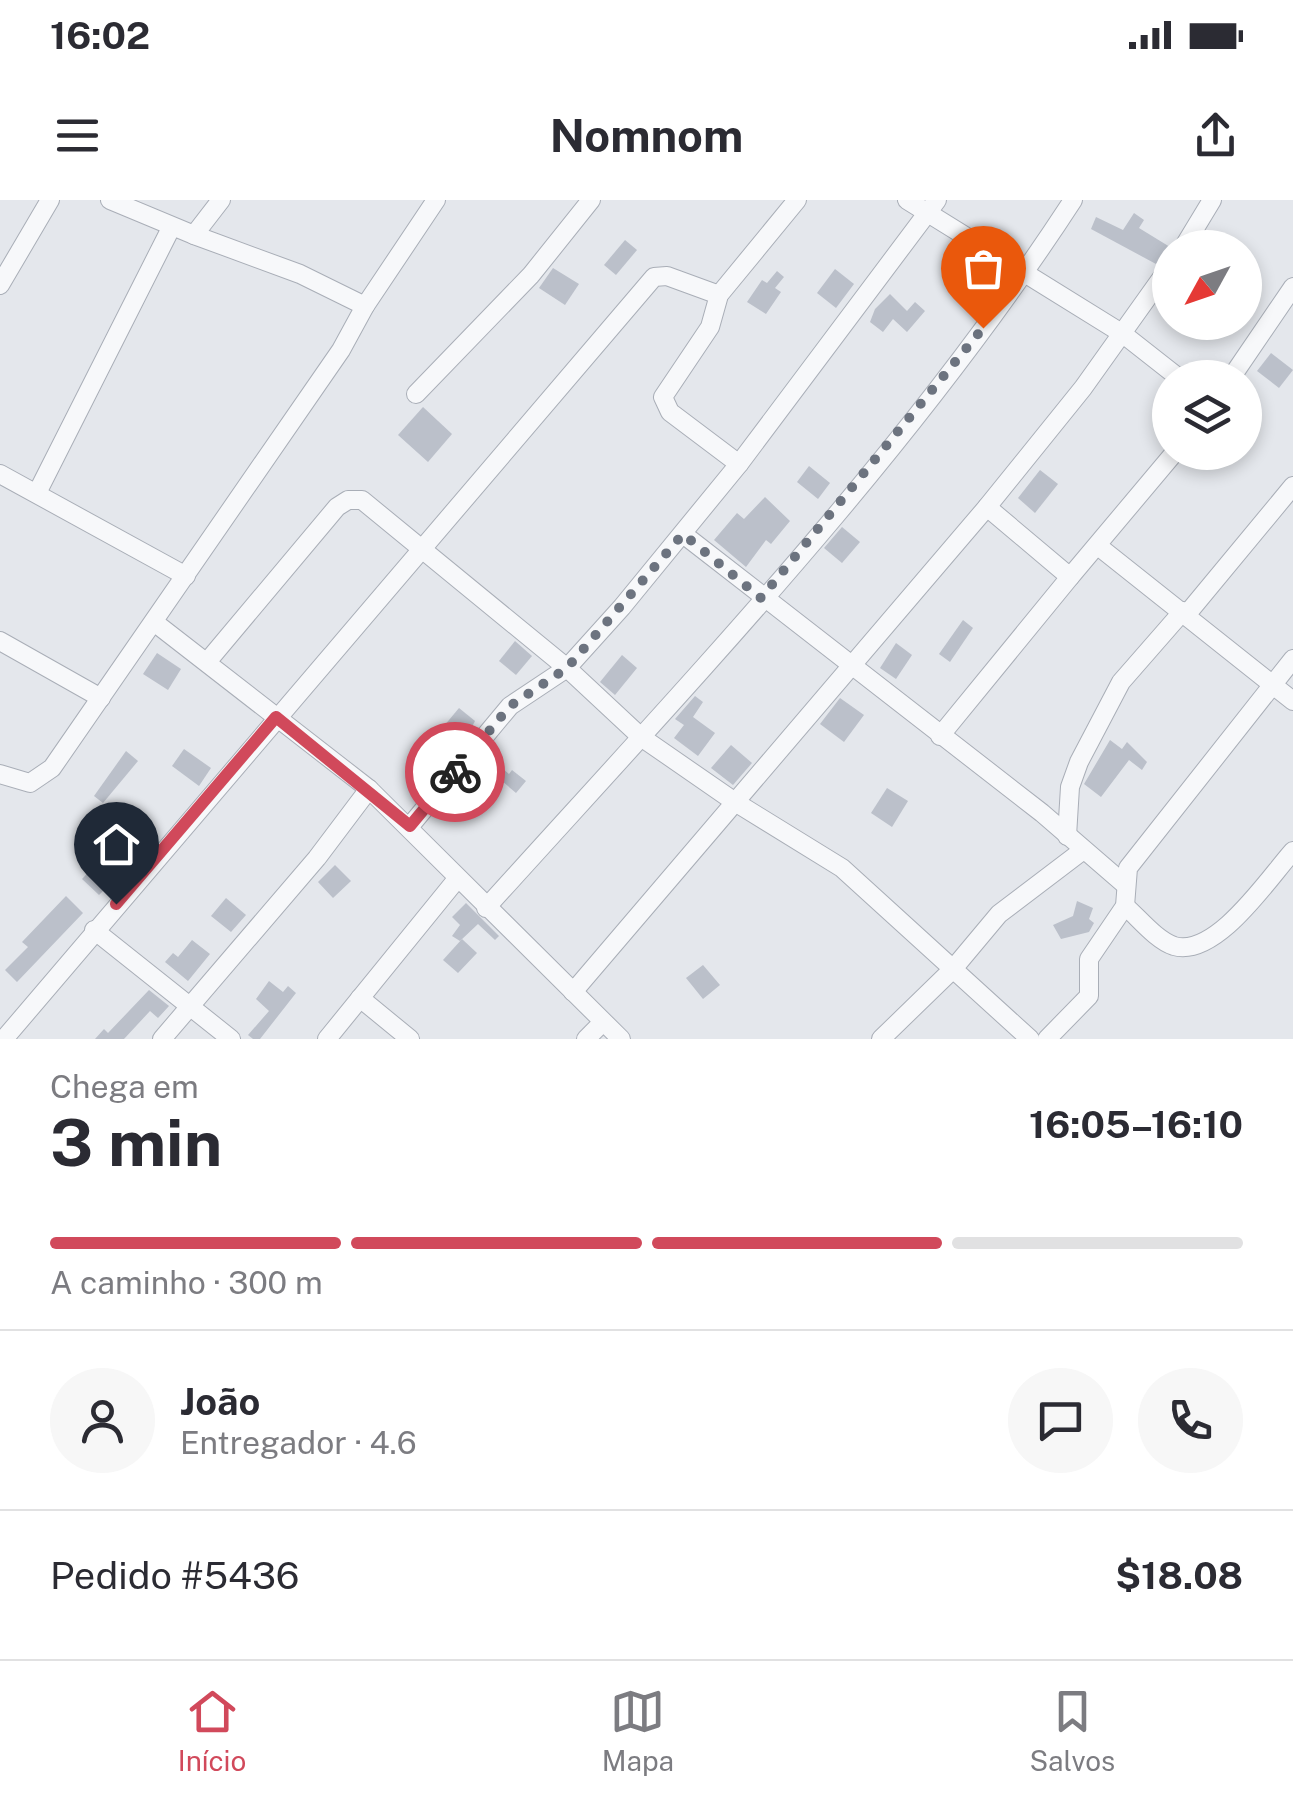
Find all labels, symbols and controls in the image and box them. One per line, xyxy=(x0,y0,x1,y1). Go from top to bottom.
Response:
text: 16:02 xyxy=(50,13,150,58)
icon: menu xyxy=(50,108,105,163)
icon: share xyxy=(1188,108,1243,163)
text: Nomnom xyxy=(550,109,743,162)
pin xyxy=(941,226,1026,329)
north arrow xyxy=(1152,230,1262,340)
map controls xyxy=(1152,230,1262,470)
icon: bag xyxy=(956,241,1011,296)
button: layers xyxy=(1152,360,1262,470)
courier xyxy=(405,722,505,822)
icon: bike xyxy=(428,745,483,800)
pin xyxy=(74,802,159,905)
icon: home xyxy=(89,817,144,872)
text: Chega em xyxy=(50,1068,199,1105)
text: 16:05–16:10 xyxy=(1029,1102,1243,1147)
text: 3 min xyxy=(50,1104,222,1181)
text: A caminho · 300 m xyxy=(50,1264,323,1301)
button: person xyxy=(50,1368,155,1473)
button: chat xyxy=(1008,1368,1113,1473)
button: phone xyxy=(1138,1368,1243,1473)
text: João xyxy=(180,1379,260,1424)
text: Entregador · 4.6 xyxy=(180,1424,417,1461)
text: Pedido #5436 xyxy=(50,1553,299,1598)
text: $18.08 xyxy=(1115,1553,1243,1598)
tab: Início xyxy=(178,1684,246,1777)
tab: Mapa xyxy=(602,1684,674,1777)
tab: Salvos xyxy=(1029,1684,1115,1777)

